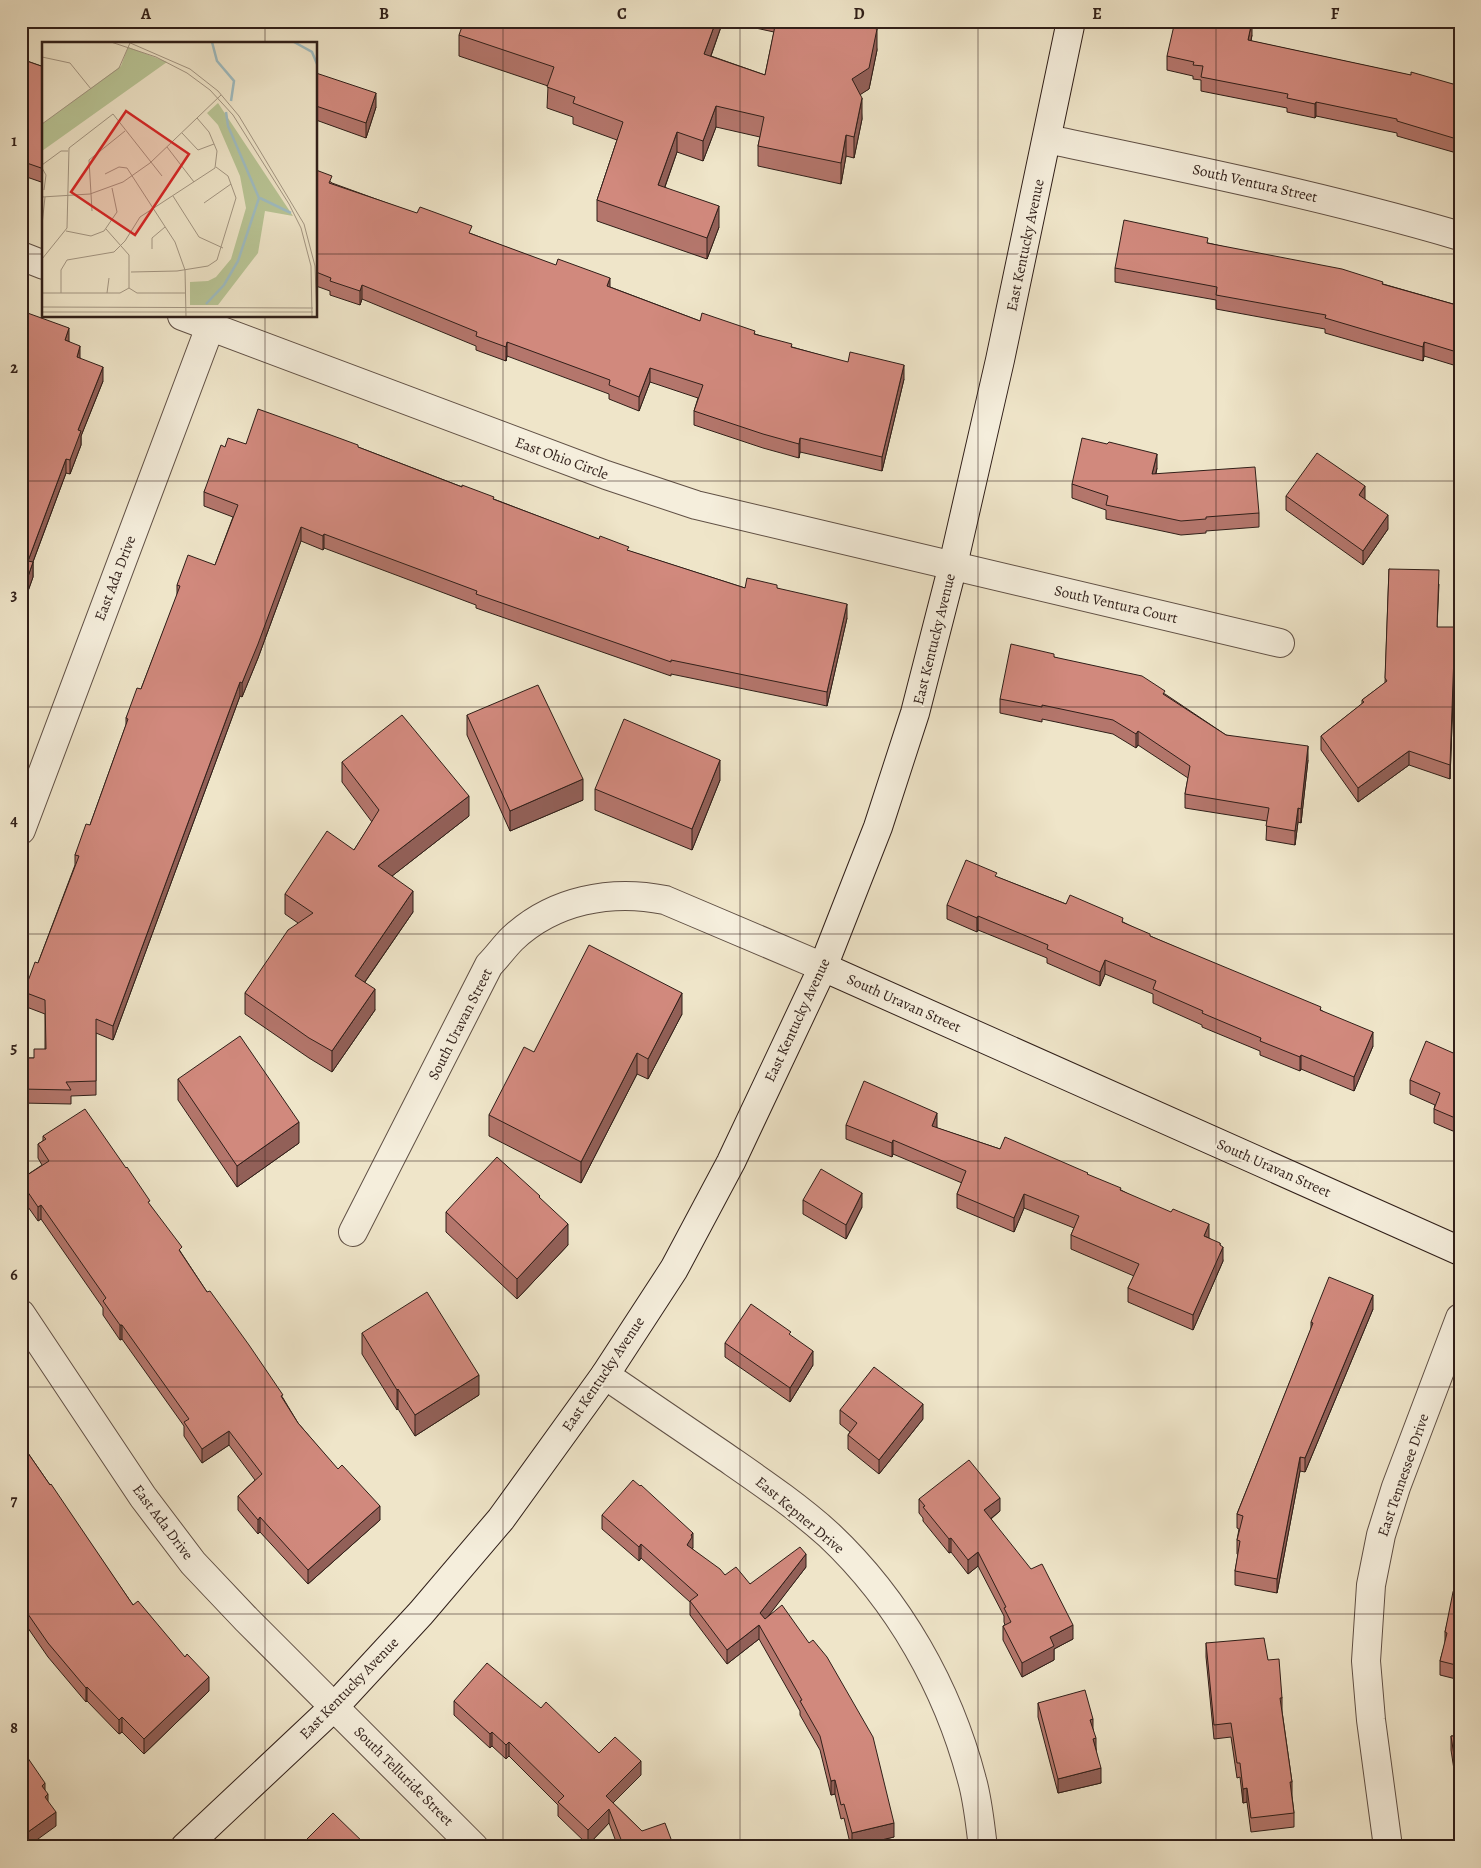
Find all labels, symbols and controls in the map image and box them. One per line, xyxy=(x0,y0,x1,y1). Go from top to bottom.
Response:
text: A xyxy=(140,3,152,25)
text: B xyxy=(379,3,389,25)
text: C xyxy=(617,3,627,25)
text: D xyxy=(853,3,865,25)
text: E xyxy=(1092,3,1102,25)
text: F xyxy=(1331,3,1340,25)
inset map xyxy=(42,42,318,318)
text: 1 xyxy=(11,130,17,152)
street label: South Ventura Street xyxy=(1191,159,1319,207)
street label: East Kentucky Avenue xyxy=(1001,177,1049,313)
text: 2 xyxy=(10,357,18,379)
street label: East Ohio Circle xyxy=(512,432,612,484)
street label: East Ada Drive xyxy=(90,532,141,623)
street label: East Kentucky Avenue xyxy=(908,571,960,707)
street label: South Ventura Court xyxy=(1052,580,1180,628)
text: 3 xyxy=(11,584,18,606)
text: 4 xyxy=(10,810,18,832)
street label: East Kentucky Avenue xyxy=(759,955,835,1085)
street label: South Uravan Street xyxy=(423,965,497,1083)
street label: South Uravan Street xyxy=(844,969,964,1037)
text: 5 xyxy=(11,1037,18,1059)
street label: South Uravan Street xyxy=(1214,1134,1334,1202)
text: 6 xyxy=(10,1264,18,1286)
street label: East Kentucky Avenue xyxy=(557,1312,649,1435)
street label: East Tennessee Drive xyxy=(1373,1411,1434,1539)
street label: East Kepner Drive xyxy=(751,1472,849,1558)
street label: East Ada Drive xyxy=(128,1480,198,1564)
text: 7 xyxy=(11,1490,18,1512)
street label: East Kentucky Avenue xyxy=(295,1632,403,1743)
text: 8 xyxy=(10,1717,18,1739)
street label: South Telluride Street xyxy=(350,1722,458,1830)

